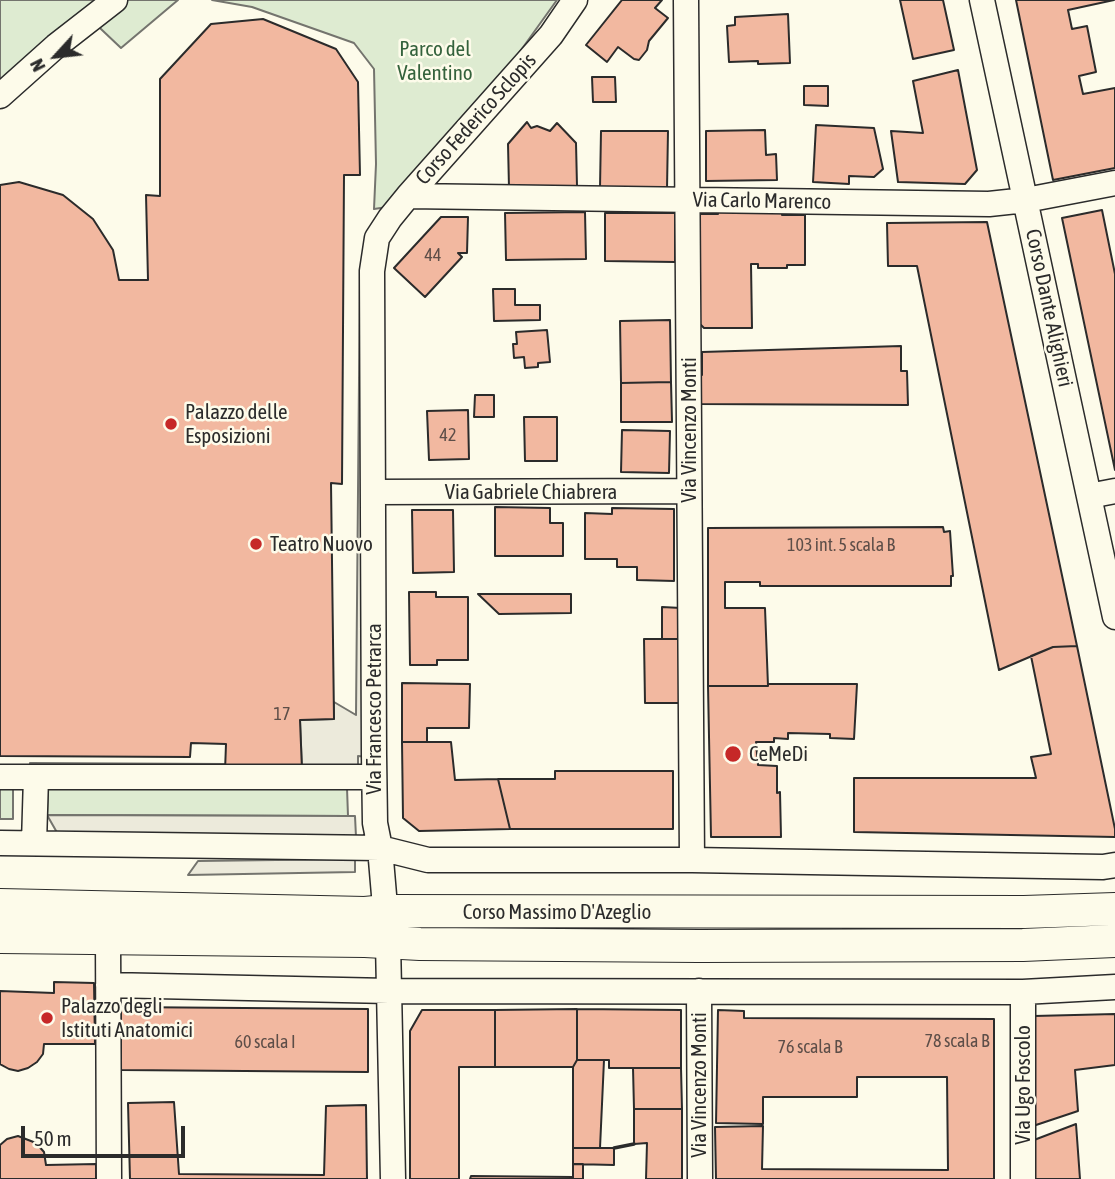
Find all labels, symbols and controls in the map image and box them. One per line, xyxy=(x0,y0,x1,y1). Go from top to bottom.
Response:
north arrow xyxy=(21,21,91,91)
park label: Parco del Valentino xyxy=(397,36,473,86)
street label: Corso Federico Sclopis xyxy=(410,48,542,190)
text: N xyxy=(25,56,50,76)
street label: Via Carlo Marenco xyxy=(692,187,832,215)
street label: Corso Dante Alighieri xyxy=(1020,227,1078,389)
house number: 44 xyxy=(425,244,441,266)
street label: Via Vincenzo Monti xyxy=(676,357,702,503)
place label: Palazzo delle Esposizioni xyxy=(185,399,288,449)
marker: Palazzo delle Esposizioni xyxy=(163,416,179,432)
house number: 42 xyxy=(440,424,456,446)
street label: Via Gabriele Chiabrera xyxy=(445,479,617,505)
place label: Teatro Nuovo xyxy=(270,531,373,557)
house number: 103 int. 5 scala B xyxy=(787,534,895,556)
marker: Teatro Nuovo xyxy=(248,536,264,552)
street label: Via Francesco Petrarca xyxy=(361,623,387,795)
house number: 17 xyxy=(274,703,290,725)
place label: CeMeDi xyxy=(749,741,808,767)
marker: CeMeDi xyxy=(723,744,743,764)
street label: Corso Massimo D'Azeglio xyxy=(463,899,651,925)
place label: Palazzo degli Istituti Anatomici xyxy=(61,993,193,1043)
marker: Palazzo degli Istituti Anatomici xyxy=(39,1010,55,1026)
street label: Via Vincenzo Monti xyxy=(686,1012,712,1158)
street label: Via Ugo Foscolo xyxy=(1010,1025,1036,1145)
house number: 78 scala B xyxy=(925,1030,989,1052)
house number: 60 scala I xyxy=(235,1031,295,1053)
house number: 76 scala B xyxy=(778,1036,842,1058)
scale bar xyxy=(24,1112,189,1156)
text: 50 m xyxy=(34,1126,72,1150)

